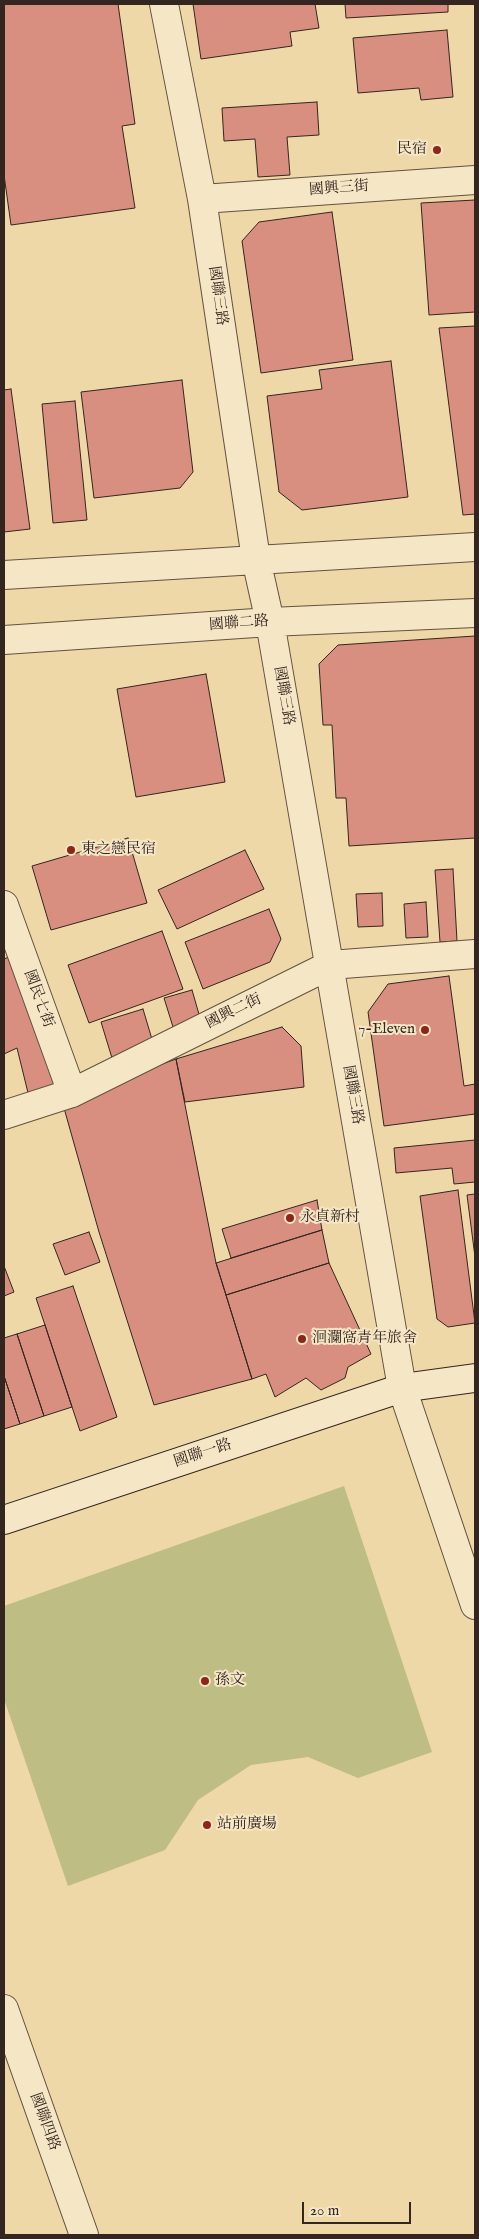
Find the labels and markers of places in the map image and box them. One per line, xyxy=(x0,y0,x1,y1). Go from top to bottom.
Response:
place label: 民宿 xyxy=(397,141,427,159)
marker: 民宿 xyxy=(431,144,443,156)
place label: 東之戀民宿 xyxy=(81,841,156,859)
marker: 東之戀民宿 xyxy=(65,844,77,856)
place label: 7-Eleven xyxy=(358,1021,415,1039)
marker: 7-Eleven xyxy=(419,1024,431,1036)
place label: 永貞新村 xyxy=(300,1209,360,1227)
marker: 永貞新村 xyxy=(284,1212,296,1224)
place label: 洄瀾窩青年旅舍 xyxy=(312,1330,417,1348)
marker: 洄瀾窩青年旅舍 xyxy=(296,1333,308,1345)
place label: 孫文 xyxy=(215,1672,245,1690)
marker: 孫文 xyxy=(199,1675,211,1687)
place label: 站前廣場 xyxy=(217,1816,277,1834)
marker: 站前廣場 xyxy=(201,1819,213,1831)

